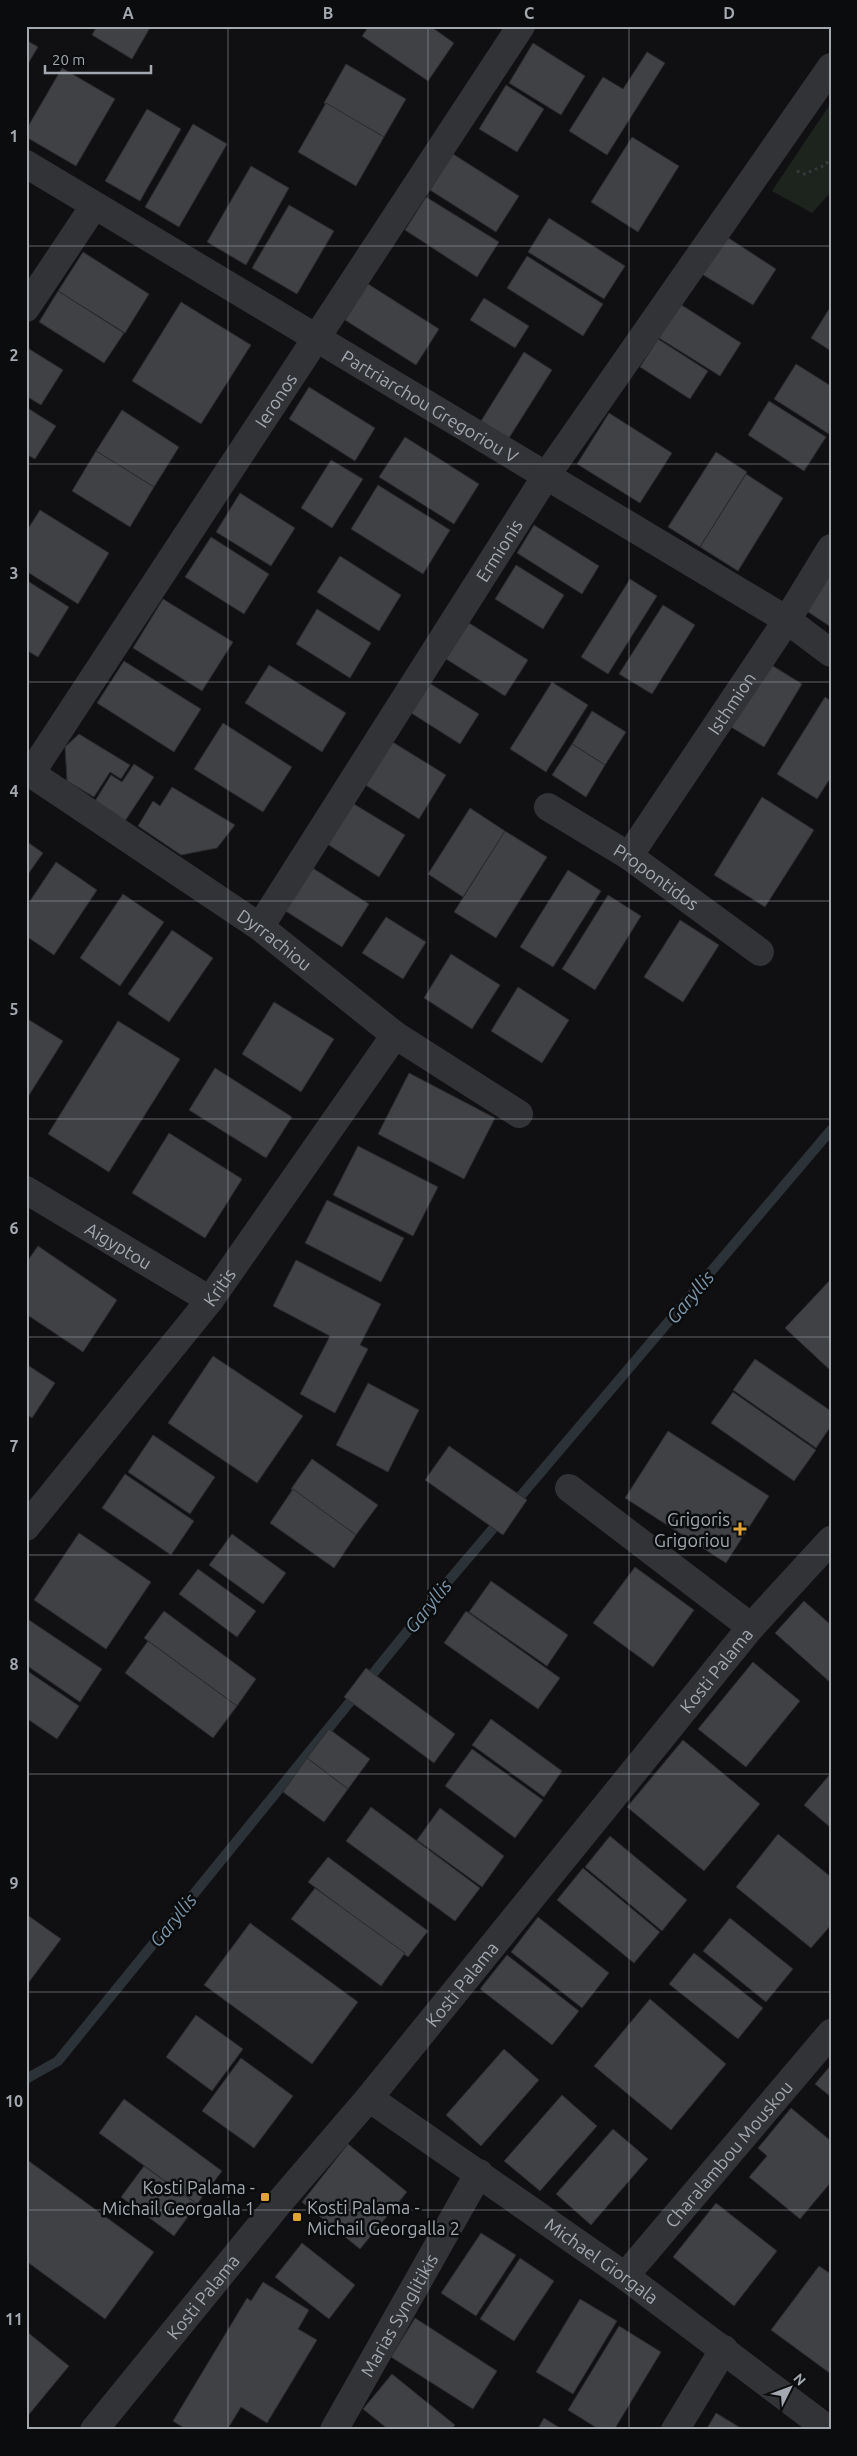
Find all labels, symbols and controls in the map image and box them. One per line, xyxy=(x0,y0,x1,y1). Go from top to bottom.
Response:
text: A xyxy=(122,4,134,22)
text: B xyxy=(323,4,333,22)
text: C xyxy=(524,4,534,22)
text: D xyxy=(723,4,735,22)
scale bar xyxy=(45,42,151,74)
text: 20 m xyxy=(52,51,85,68)
text: 1 xyxy=(9,127,19,145)
text: 2 xyxy=(9,346,19,364)
street label: Partriarchou Gregoriou V xyxy=(338,346,522,467)
street label: Ieronos xyxy=(251,369,301,431)
street label: Ermionis xyxy=(472,515,526,585)
text: 3 xyxy=(9,564,19,582)
street label: Isthmion xyxy=(703,668,759,738)
text: 4 xyxy=(9,782,19,800)
street label: Propontidos xyxy=(611,839,703,914)
street label: Dyrrachiou xyxy=(234,905,316,974)
text: 5 xyxy=(9,1000,19,1018)
street label: Aigyptou xyxy=(82,1218,155,1273)
text: 6 xyxy=(9,1219,19,1237)
street label: Kritis xyxy=(199,1264,239,1310)
water label: Garyllis xyxy=(662,1266,718,1328)
text: 7 xyxy=(9,1437,19,1455)
place label: Grigoris Grigoriou xyxy=(654,1509,730,1550)
marker: Grigoris Grigoriou xyxy=(734,1523,746,1535)
water label: Garyllis xyxy=(400,1575,456,1637)
street label: Kosti Palama xyxy=(676,1624,756,1717)
text: 8 xyxy=(9,1655,19,1673)
text: 9 xyxy=(9,1874,19,1892)
water label: Garyllis xyxy=(145,1889,201,1951)
street label: Kosti Palama xyxy=(421,1937,502,2030)
street label: Charalambou Mouskou xyxy=(661,2077,796,2231)
text: 10 xyxy=(5,2092,23,2110)
place label: Kosti Palama - Michail Georgalla 1 xyxy=(102,2177,255,2218)
marker: Kosti Palama - Michail Georgalla 1 xyxy=(259,2191,271,2203)
place label: Kosti Palama - Michail Georgalla 2 xyxy=(307,2197,460,2238)
marker: Kosti Palama - Michail Georgalla 2 xyxy=(291,2211,303,2223)
street label: Michael Giorgala xyxy=(541,2214,662,2308)
street label: Kosti Palama xyxy=(162,2250,243,2343)
street label: Marias Synglitikis xyxy=(356,2250,441,2380)
text: 11 xyxy=(5,2310,23,2328)
north arrow xyxy=(764,2364,814,2414)
text: N xyxy=(790,2370,809,2389)

